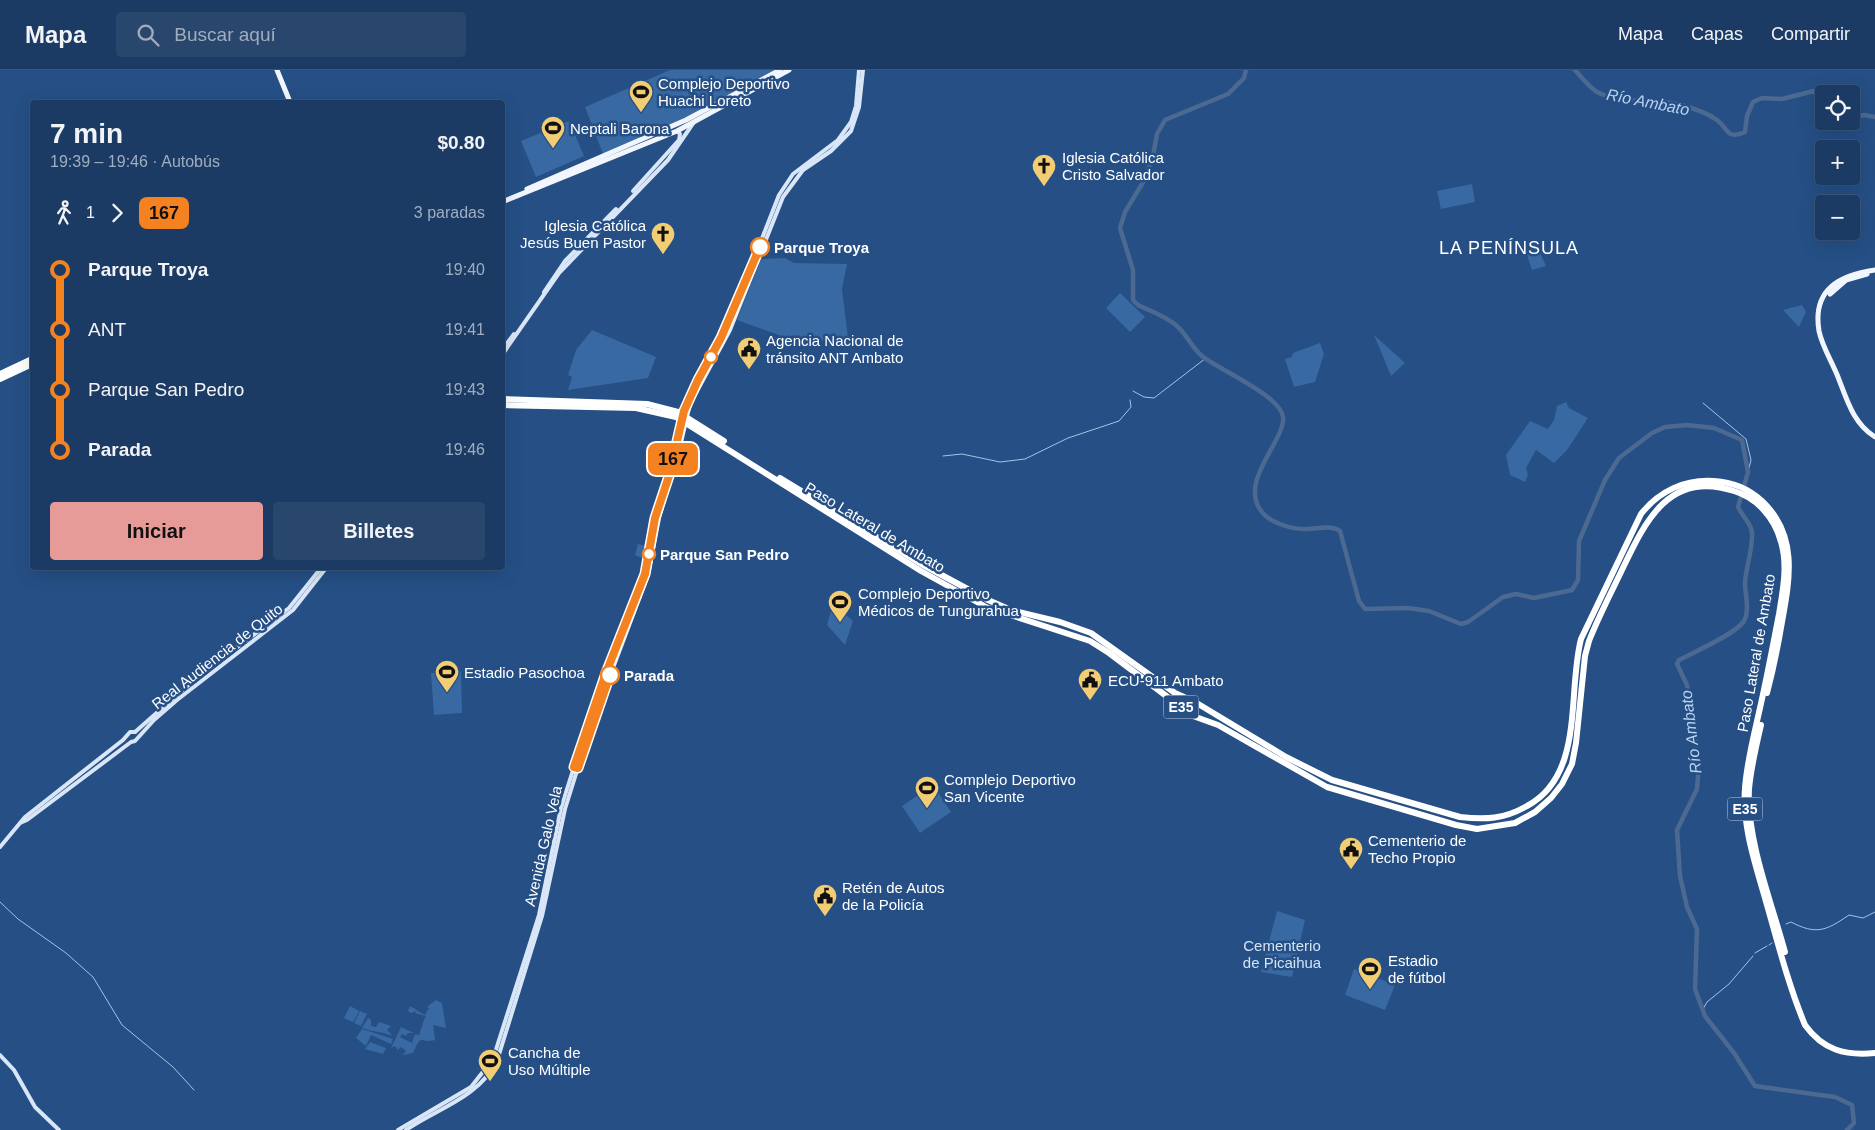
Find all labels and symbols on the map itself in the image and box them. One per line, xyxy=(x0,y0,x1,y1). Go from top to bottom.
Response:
place label: Complejo Deportivo Huachi Loreto xyxy=(658,75,790,109)
sports icon: Complejo Deportivo Huachi Loreto xyxy=(628,79,654,113)
water label: Río Ambato xyxy=(1605,86,1691,118)
sports icon: Neptali Barona xyxy=(540,115,566,149)
place label: Neptali Barona xyxy=(570,120,670,137)
place label: Iglesia Católica Cristo Salvador xyxy=(1062,149,1165,183)
church icon: Iglesia Católica Cristo Salvador xyxy=(1031,153,1057,187)
place label: Iglesia Católica Jesús Buen Pastor xyxy=(520,217,647,251)
church icon: Iglesia Católica Jesús Buen Pastor xyxy=(650,221,676,255)
marker: Parque Troya xyxy=(750,237,770,257)
district label: LA PENÍNSULA xyxy=(1439,238,1579,258)
place label: Parque Troya xyxy=(774,239,870,256)
place label: Agencia Nacional de tránsito ANT Ambato xyxy=(766,332,904,366)
public building icon: Agencia Nacional de tránsito ANT Ambato xyxy=(736,336,762,370)
unlabelled marker xyxy=(704,350,718,364)
line badge: 167 xyxy=(644,443,702,475)
street label: Paso Lateral de Ambato xyxy=(802,478,948,576)
place label: Parque San Pedro xyxy=(660,546,789,563)
marker: Parque San Pedro xyxy=(642,547,656,561)
street label: Paso Lateral de Ambato xyxy=(1734,573,1778,733)
place label: Complejo Deportivo Médicos de Tungurahua xyxy=(858,585,1020,619)
sports icon: Complejo Deportivo Médicos de Tungurahua xyxy=(827,589,853,623)
street label: Real Audiencia de Quito xyxy=(148,600,286,712)
sports icon: Estadio Pasochoa xyxy=(434,659,460,693)
place label: Estadio Pasochoa xyxy=(464,664,586,681)
marker: Parada xyxy=(600,665,620,685)
place label: Parada xyxy=(624,667,675,684)
public building icon: ECU-911 Ambato xyxy=(1077,667,1103,701)
place label: ECU-911 Ambato xyxy=(1108,672,1224,689)
water label: Río Ambato xyxy=(1677,689,1705,775)
road number: E35 xyxy=(1164,696,1198,719)
place label: Complejo Deportivo San Vicente xyxy=(944,771,1076,805)
sports icon: Complejo Deportivo San Vicente xyxy=(914,775,940,809)
street label: Avenida Galo Vela xyxy=(521,783,565,908)
road number: E35 xyxy=(1728,798,1762,821)
place label: Cementerio de Techo Propio xyxy=(1368,832,1466,866)
public building icon: Cementerio de Techo Propio xyxy=(1338,836,1364,870)
place label: Retén de Autos de la Policía xyxy=(842,879,945,913)
public building icon: Retén de Autos de la Policía xyxy=(812,883,838,917)
park label: Cementerio de Picaihua xyxy=(1243,937,1322,971)
place label: Estadio de fútbol xyxy=(1388,952,1446,986)
sports icon: Estadio de fútbol xyxy=(1357,956,1383,990)
place label: Cancha de Uso Múltiple xyxy=(508,1044,591,1078)
sports icon: Cancha de Uso Múltiple xyxy=(477,1048,503,1082)

